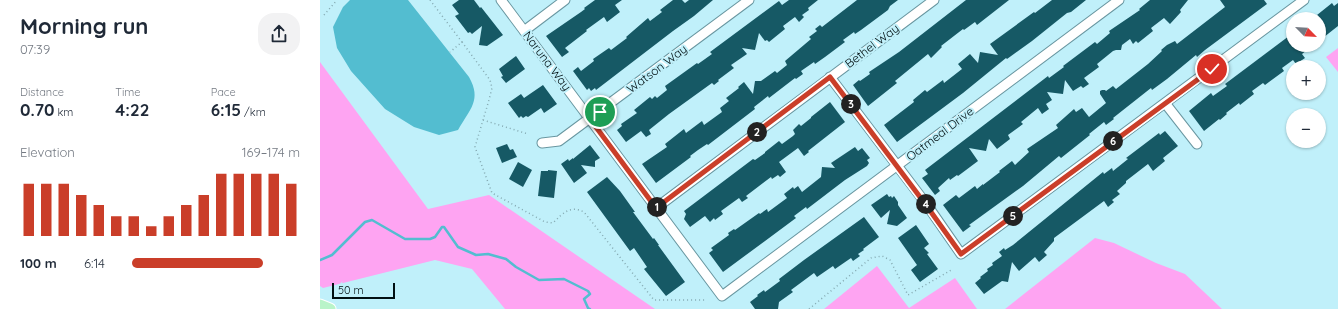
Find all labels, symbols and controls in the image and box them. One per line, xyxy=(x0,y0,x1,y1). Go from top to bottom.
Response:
text: Morning run xyxy=(20,12,148,40)
north arrow xyxy=(1286,12,1326,52)
map controls xyxy=(1286,12,1326,148)
button: share xyxy=(258,13,300,55)
street label: Bethel Way xyxy=(842,20,902,71)
street label: Naruna Way xyxy=(520,28,575,93)
text: 07:39 xyxy=(20,41,50,57)
street label: Watson Way xyxy=(624,41,690,96)
pin xyxy=(1195,52,1229,86)
icon: check xyxy=(1201,58,1223,80)
button: + xyxy=(1286,60,1326,100)
text: Distance xyxy=(20,85,64,99)
text: Time xyxy=(115,85,141,99)
text: Pace xyxy=(211,85,236,99)
pin: 3 xyxy=(841,94,861,114)
pin xyxy=(583,95,617,129)
text: 3 xyxy=(848,97,854,111)
text: 0.70 xyxy=(20,99,54,120)
text: 4:22 xyxy=(115,99,149,120)
text: 6:15 xyxy=(211,99,241,120)
icon: arrive xyxy=(589,101,611,123)
street label: Oatmeal Drive xyxy=(903,103,977,164)
text: km xyxy=(54,105,73,119)
text: /km xyxy=(241,105,266,119)
button: − xyxy=(1286,108,1326,148)
pin: 2 xyxy=(747,122,767,142)
text: 2 xyxy=(754,125,760,139)
pin: 6 xyxy=(1103,131,1123,151)
text: 6 xyxy=(1110,134,1116,148)
text: Elevation xyxy=(20,144,75,160)
text: 169–174 m xyxy=(242,144,300,160)
pin: 4 xyxy=(916,194,936,214)
pin: 1 xyxy=(647,197,667,217)
text: 4 xyxy=(923,197,929,211)
text: 1 xyxy=(655,200,659,214)
pin: 5 xyxy=(1003,206,1023,226)
text: 5 xyxy=(1010,209,1016,223)
text: 100 m xyxy=(20,255,57,271)
text: 6:14 xyxy=(84,255,105,271)
scale bar xyxy=(332,281,395,300)
text: 50 m xyxy=(338,283,364,297)

